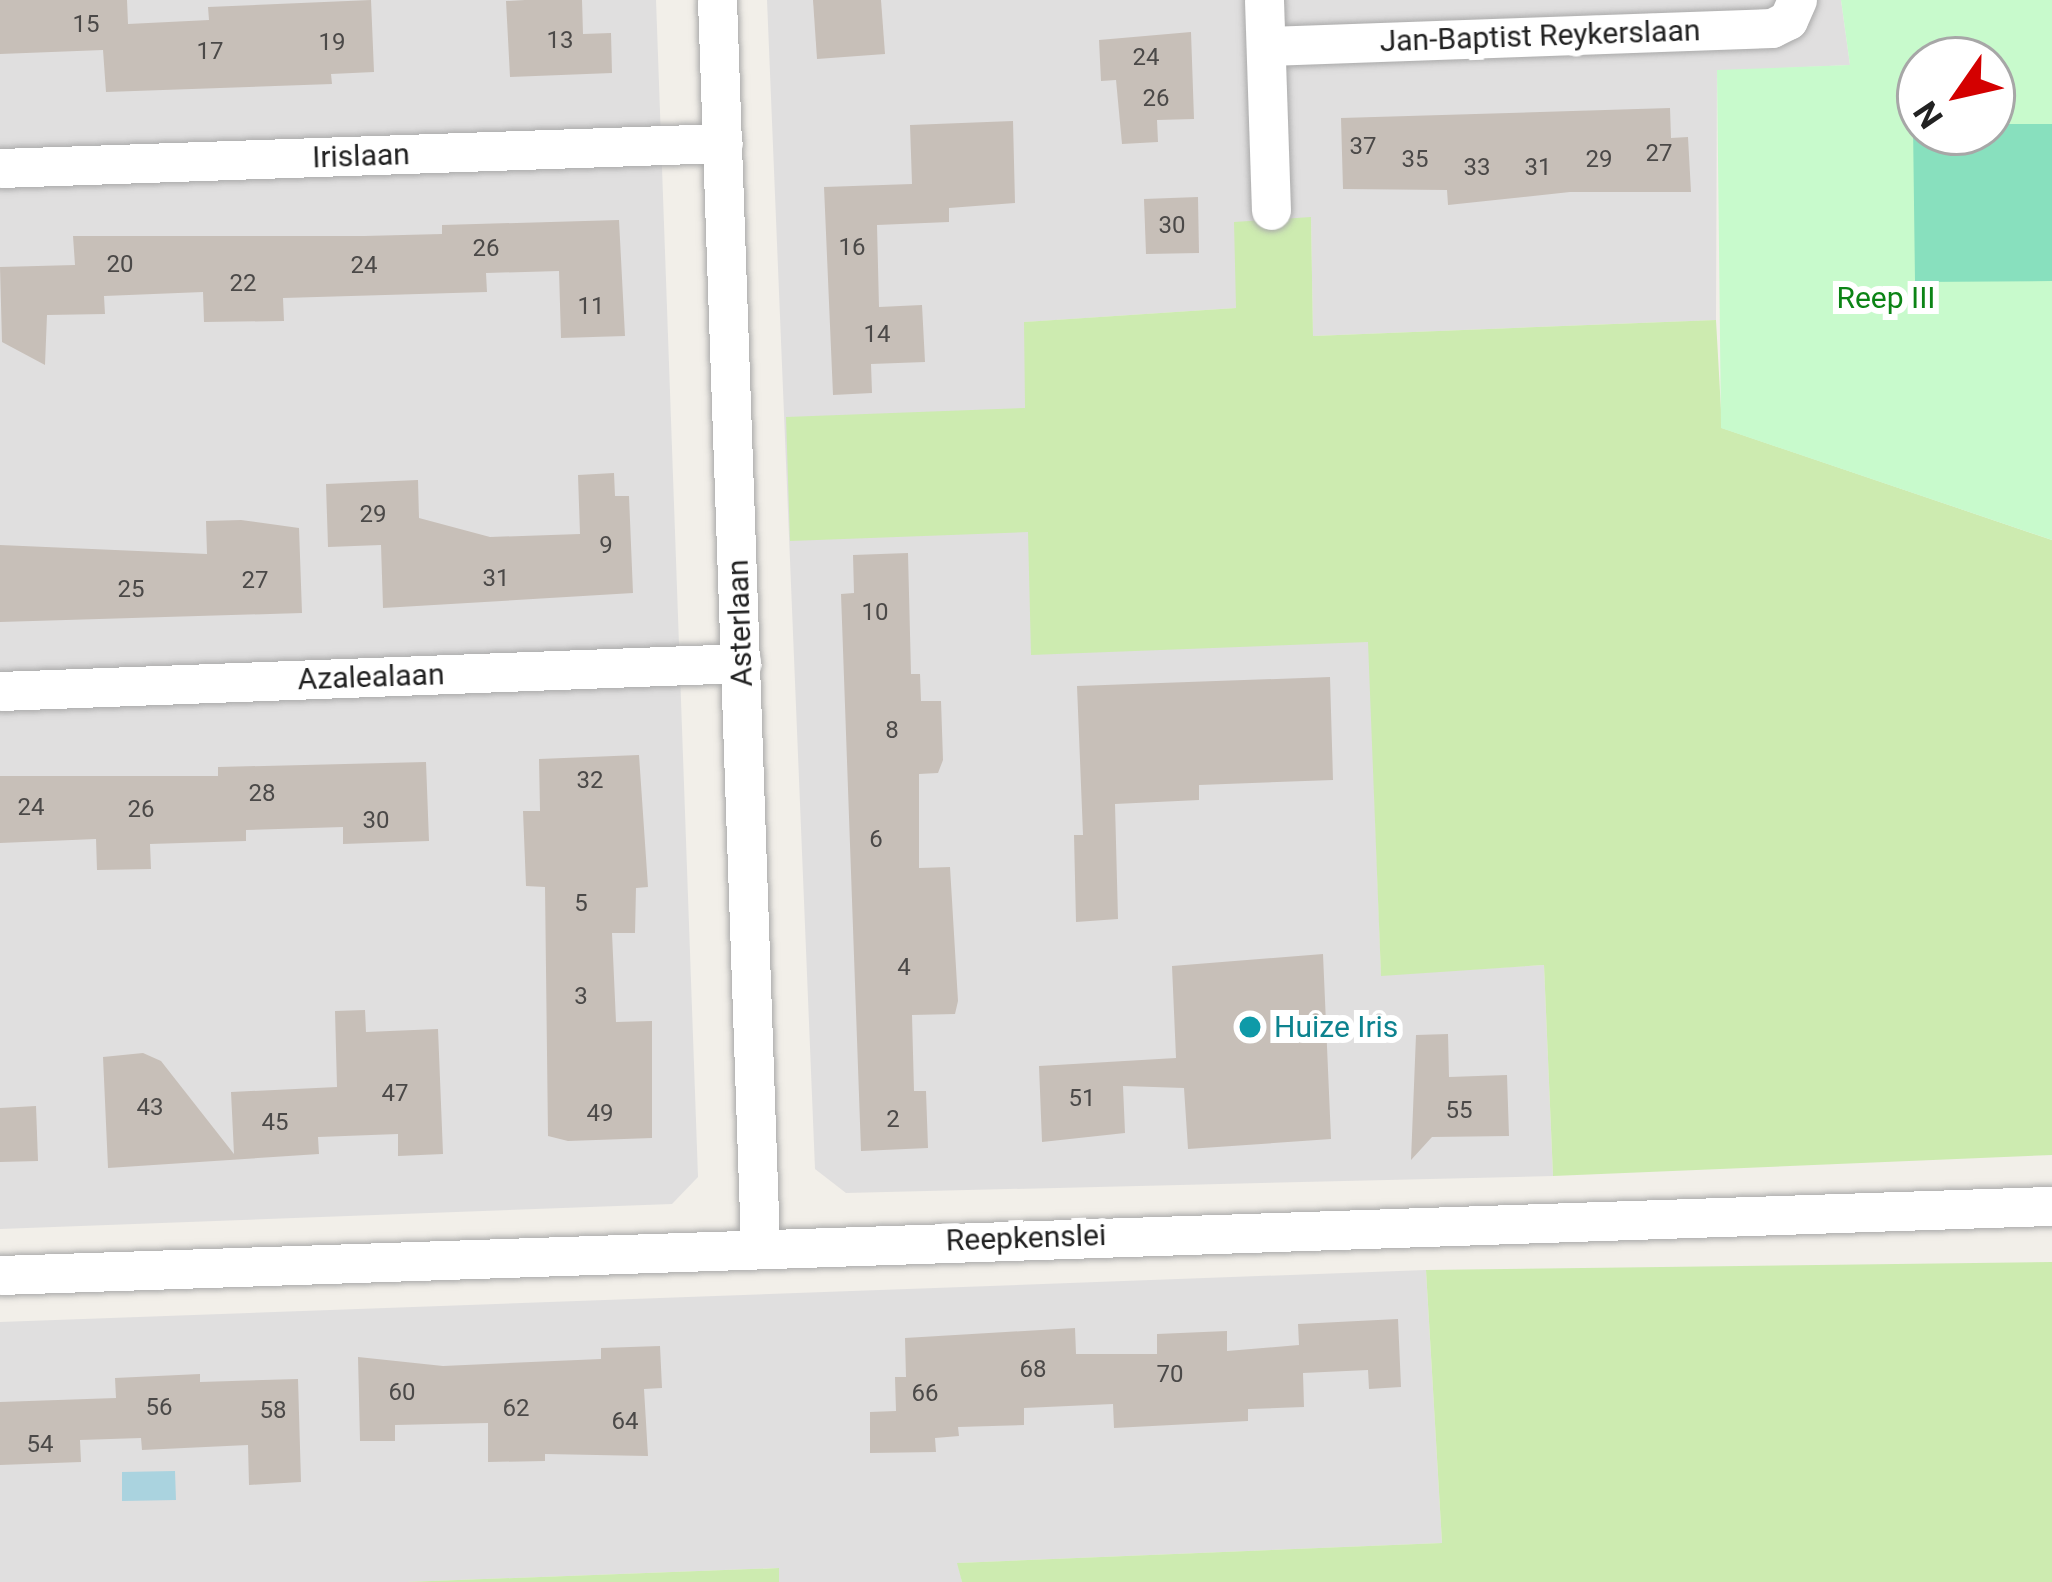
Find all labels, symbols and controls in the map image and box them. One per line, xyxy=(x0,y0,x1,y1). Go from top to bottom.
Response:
house number: 15 xyxy=(73,11,99,39)
street label: Jan-Baptist Reykerslaan xyxy=(1379,12,1701,60)
house number: 13 xyxy=(547,27,573,55)
house number: 19 xyxy=(319,29,345,57)
north arrow xyxy=(1896,36,2016,156)
house number: 17 xyxy=(197,38,223,66)
house number: 24 xyxy=(1133,44,1159,72)
house number: 26 xyxy=(1143,85,1169,113)
text: N xyxy=(1906,94,1951,135)
house number: 37 xyxy=(1350,133,1376,161)
street label: Irislaan xyxy=(312,136,410,176)
house number: 27 xyxy=(1646,140,1672,168)
house number: 35 xyxy=(1402,146,1428,174)
house number: 29 xyxy=(1586,146,1612,174)
house number: 33 xyxy=(1464,154,1490,182)
house number: 31 xyxy=(1525,154,1551,182)
house number: 30 xyxy=(1159,212,1185,240)
house number: 16 xyxy=(839,234,865,262)
house number: 26 xyxy=(473,235,499,263)
house number: 20 xyxy=(107,251,133,279)
house number: 24 xyxy=(351,252,377,280)
house number: 22 xyxy=(230,270,256,298)
park label: Reep III xyxy=(1836,280,1936,316)
house number: 11 xyxy=(578,293,604,321)
house number: 14 xyxy=(864,321,890,349)
house number: 29 xyxy=(360,501,386,529)
house number: 9 xyxy=(599,532,613,560)
street label: Asterlaan xyxy=(720,559,760,687)
house number: 31 xyxy=(483,565,509,593)
house number: 27 xyxy=(242,567,268,595)
house number: 25 xyxy=(118,576,144,604)
house number: 10 xyxy=(862,599,888,627)
street label: Azalealaan xyxy=(297,656,445,698)
house number: 8 xyxy=(885,717,899,745)
house number: 32 xyxy=(577,767,603,795)
house number: 28 xyxy=(249,780,275,808)
house number: 24 xyxy=(18,794,44,822)
house number: 26 xyxy=(128,796,154,824)
house number: 30 xyxy=(363,807,389,835)
house number: 6 xyxy=(869,826,883,854)
house number: 5 xyxy=(574,890,588,918)
house number: 4 xyxy=(897,954,911,982)
house number: 3 xyxy=(574,983,588,1011)
place label: Huize Iris xyxy=(1274,1009,1398,1045)
marker: Huize Iris xyxy=(1237,1014,1263,1040)
house number: 47 xyxy=(382,1080,408,1108)
house number: 51 xyxy=(1069,1085,1095,1113)
house number: 43 xyxy=(137,1094,163,1122)
house number: 55 xyxy=(1446,1097,1472,1125)
house number: 49 xyxy=(587,1100,613,1128)
house number: 2 xyxy=(886,1106,900,1134)
house number: 45 xyxy=(262,1109,288,1137)
street label: Reepkenslei xyxy=(945,1217,1107,1259)
house number: 68 xyxy=(1020,1356,1046,1384)
house number: 70 xyxy=(1157,1361,1183,1389)
house number: 60 xyxy=(389,1379,415,1407)
house number: 66 xyxy=(912,1380,938,1408)
house number: 56 xyxy=(146,1394,172,1422)
house number: 62 xyxy=(503,1395,529,1423)
house number: 58 xyxy=(260,1397,286,1425)
house number: 64 xyxy=(612,1408,638,1436)
house number: 54 xyxy=(27,1431,53,1459)

